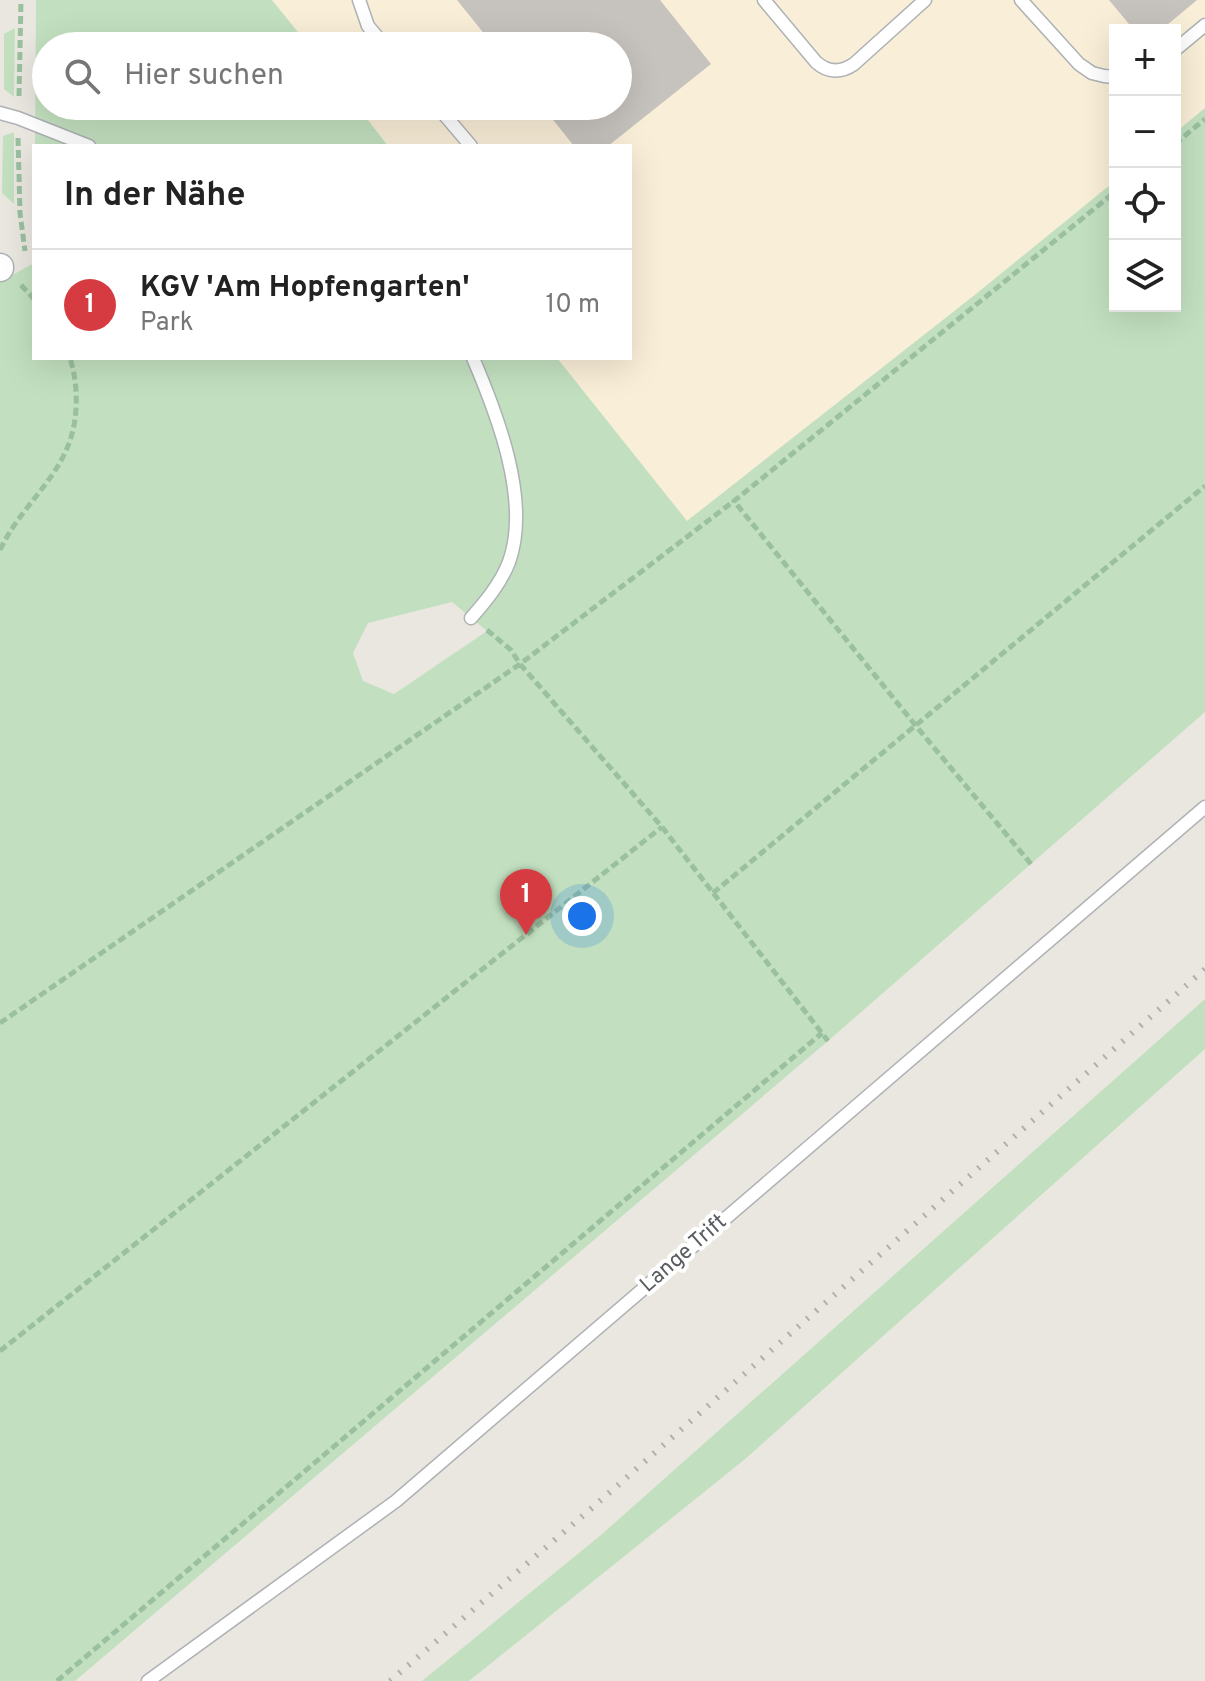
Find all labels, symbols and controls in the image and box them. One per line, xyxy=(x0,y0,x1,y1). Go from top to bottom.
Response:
map controls xyxy=(1109,24,1181,312)
button: + xyxy=(1109,24,1181,96)
search box xyxy=(32,32,632,120)
icon: search xyxy=(60,54,104,98)
text: Hier suchen xyxy=(124,58,284,95)
button: − xyxy=(1109,96,1181,168)
button: locate xyxy=(1109,168,1181,240)
text: In der Nähe xyxy=(64,175,246,218)
button: layers xyxy=(1109,240,1181,312)
text: KGV 'Am Hopfengarten' xyxy=(140,270,470,307)
text: 1 xyxy=(85,289,95,322)
text: 10 m xyxy=(545,289,600,322)
text: Park xyxy=(140,307,194,340)
pin: 1 xyxy=(500,869,552,935)
your location xyxy=(562,896,602,936)
street label: Lange Trift xyxy=(635,1209,733,1299)

